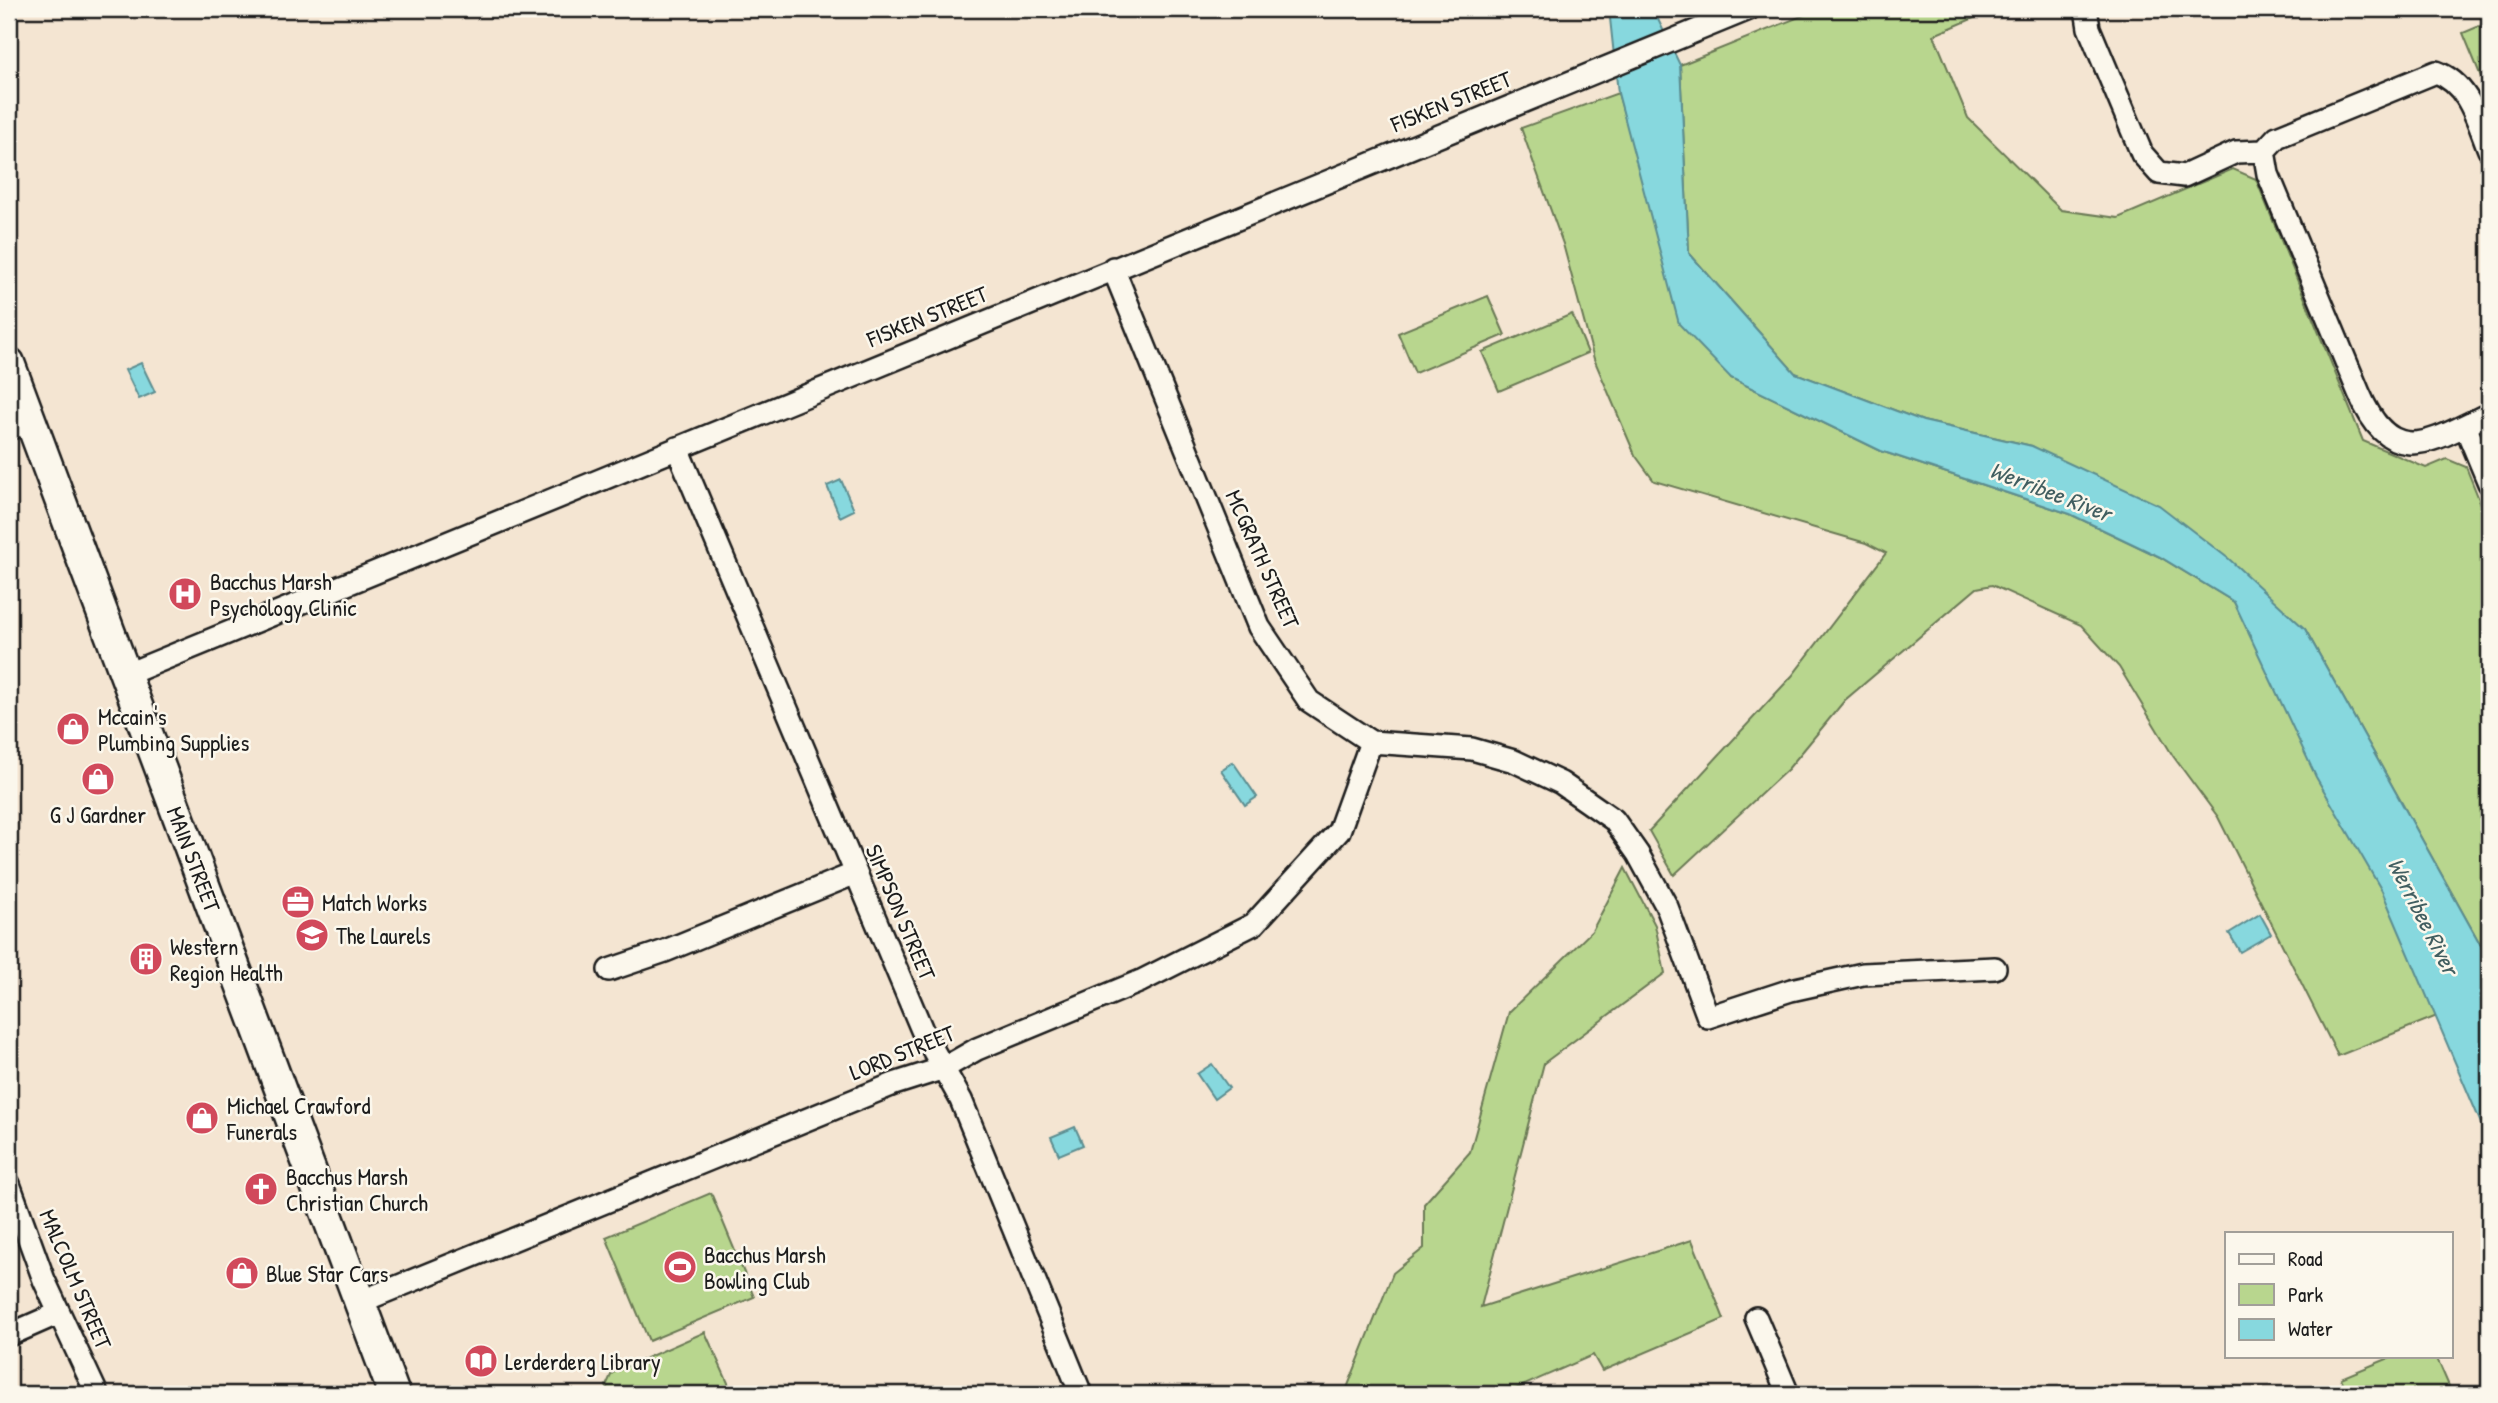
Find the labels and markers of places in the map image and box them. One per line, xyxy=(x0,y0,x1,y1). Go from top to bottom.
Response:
place label: Bacchus Marsh Psychology Clinic xyxy=(210,566,357,623)
hospital icon: Bacchus Marsh Psychology Clinic xyxy=(166,575,204,613)
place label: Mccain's Plumbing Supplies xyxy=(98,701,249,758)
shop icon: Mccain's Plumbing Supplies xyxy=(54,710,92,748)
shop icon: G J Gardner xyxy=(79,760,117,798)
place label: G J Gardner xyxy=(50,799,146,830)
office icon: Match Works xyxy=(279,883,317,921)
place label: Match Works xyxy=(322,887,427,918)
school or university icon: The Laurels xyxy=(293,916,331,954)
place label: The Laurels xyxy=(336,920,431,951)
place label: Western Region Health xyxy=(170,931,283,988)
building icon: Western Region Health xyxy=(127,940,165,978)
place label: Michael Crawford Funerals xyxy=(226,1090,371,1147)
shop icon: Michael Crawford Funerals xyxy=(183,1099,221,1137)
place label: Bacchus Marsh Christian Church xyxy=(286,1161,428,1218)
church icon: Bacchus Marsh Christian Church xyxy=(242,1170,280,1208)
place label: Bacchus Marsh Bowling Club xyxy=(704,1239,826,1296)
sports icon: Bacchus Marsh Bowling Club xyxy=(661,1248,699,1286)
shop icon: Blue Star Cars xyxy=(223,1254,261,1292)
place label: Blue Star Cars xyxy=(266,1258,389,1289)
library icon: Lerderderg Library xyxy=(462,1342,500,1380)
place label: Lerderderg Library xyxy=(505,1346,661,1377)

